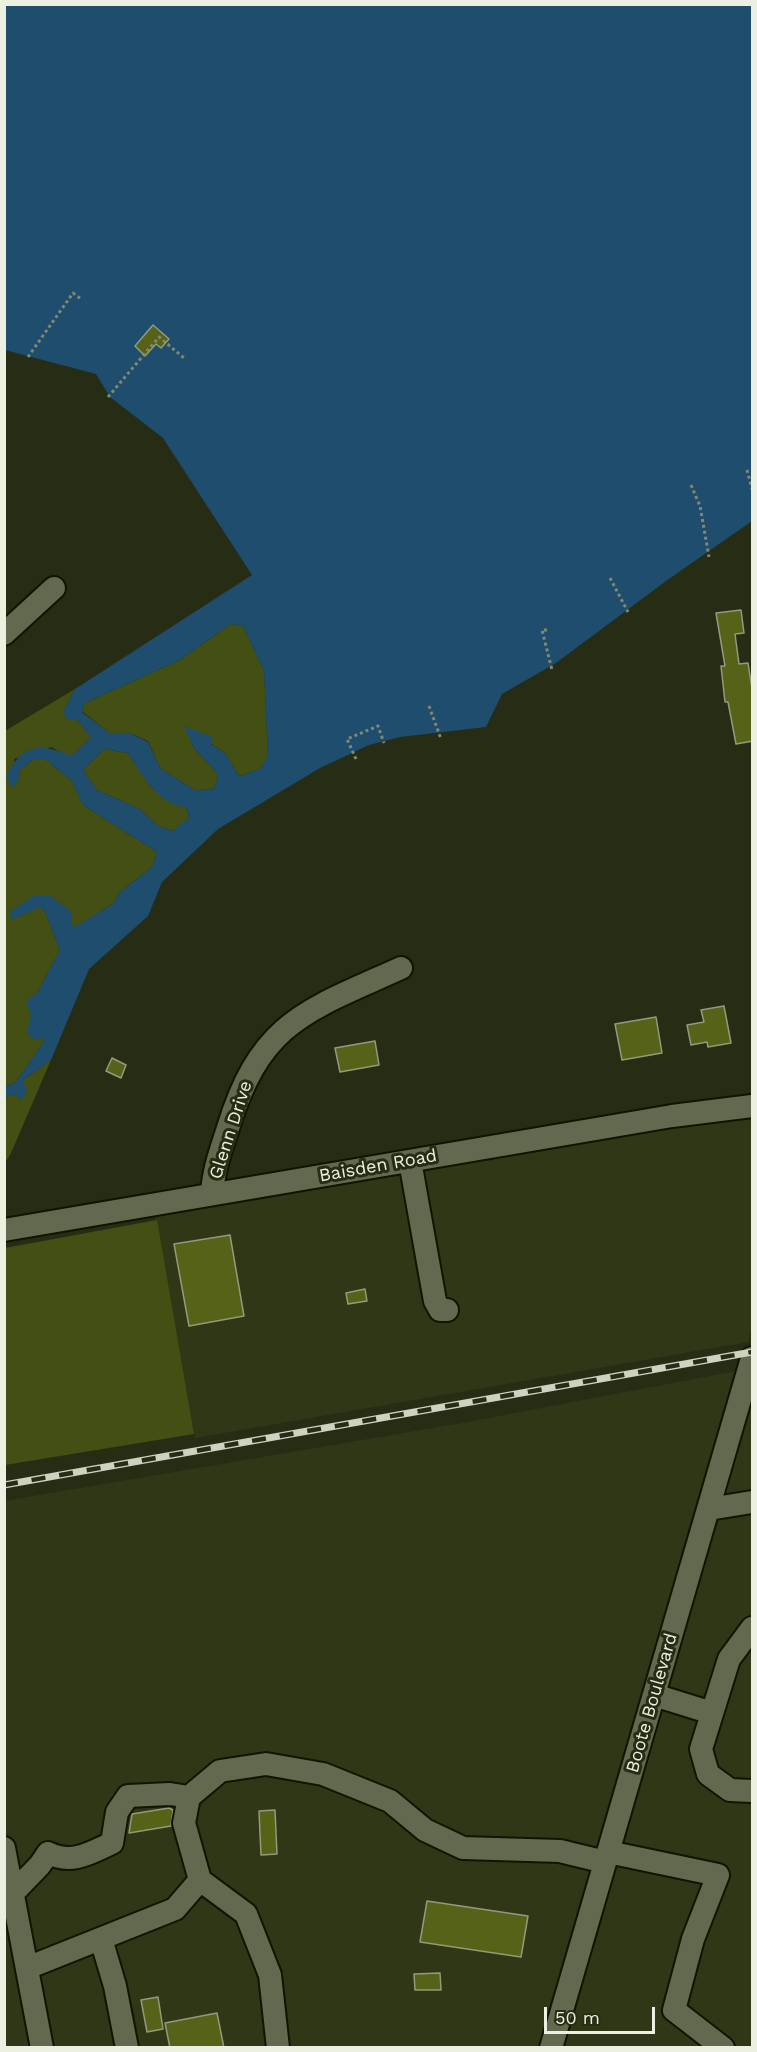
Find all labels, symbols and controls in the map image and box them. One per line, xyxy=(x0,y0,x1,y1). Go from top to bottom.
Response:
street label: Glenn Drive xyxy=(205,1078,257,1182)
street label: Baisden Road xyxy=(317,1145,439,1187)
street label: Boote Boulevard xyxy=(622,1631,682,1775)
scale bar xyxy=(547,1995,658,2033)
text: 50 m xyxy=(555,2007,600,2028)

